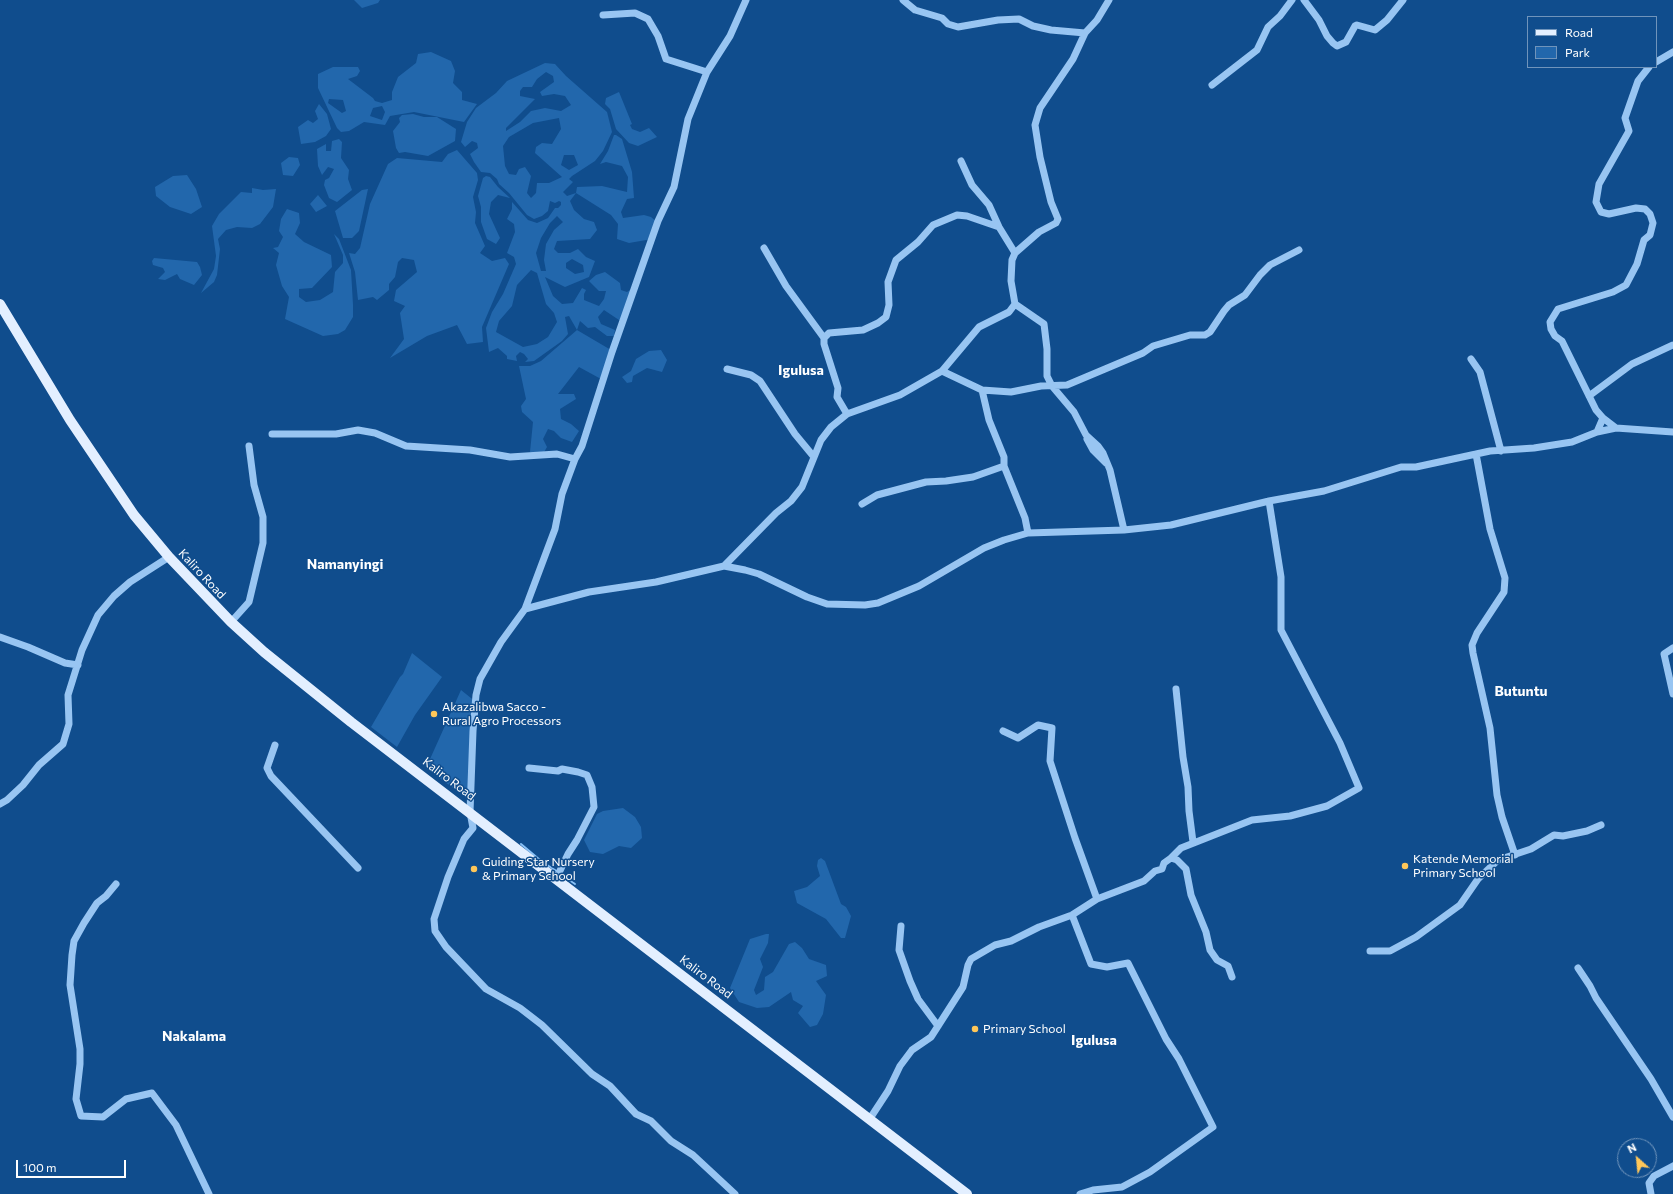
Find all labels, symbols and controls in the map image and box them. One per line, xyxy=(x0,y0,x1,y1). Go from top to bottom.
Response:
legend xyxy=(1527,16,1657,68)
text: Road xyxy=(1565,25,1593,39)
text: Park xyxy=(1565,45,1590,59)
district label: Igulusa xyxy=(778,362,824,378)
street label: Kaliro Road xyxy=(175,546,229,602)
district label: Namanyingi xyxy=(307,556,383,572)
district label: Butuntu xyxy=(1494,683,1548,699)
place label: Akazalibwa Sacco - Rural Agro Processors xyxy=(442,700,561,728)
marker: Akazalibwa Sacco - Rural Agro Processors xyxy=(429,709,439,719)
street label: Kaliro Road xyxy=(420,754,478,804)
place label: Katende Memorial Primary School xyxy=(1413,852,1514,880)
place label: Guiding Star Nursery & Primary School xyxy=(482,855,595,883)
marker: Katende Memorial Primary School xyxy=(1400,861,1410,871)
marker: Guiding Star Nursery & Primary School xyxy=(469,864,479,874)
street label: Kaliro Road xyxy=(677,952,735,1002)
place label: Primary School xyxy=(983,1022,1066,1036)
marker: Primary School xyxy=(970,1024,980,1034)
district label: Nakalama xyxy=(162,1028,226,1044)
district label: Igulusa xyxy=(1071,1032,1117,1048)
north arrow xyxy=(1617,1138,1657,1178)
text: N xyxy=(1625,1140,1638,1155)
scale bar xyxy=(18,1152,128,1178)
text: 100 m xyxy=(23,1160,57,1174)

